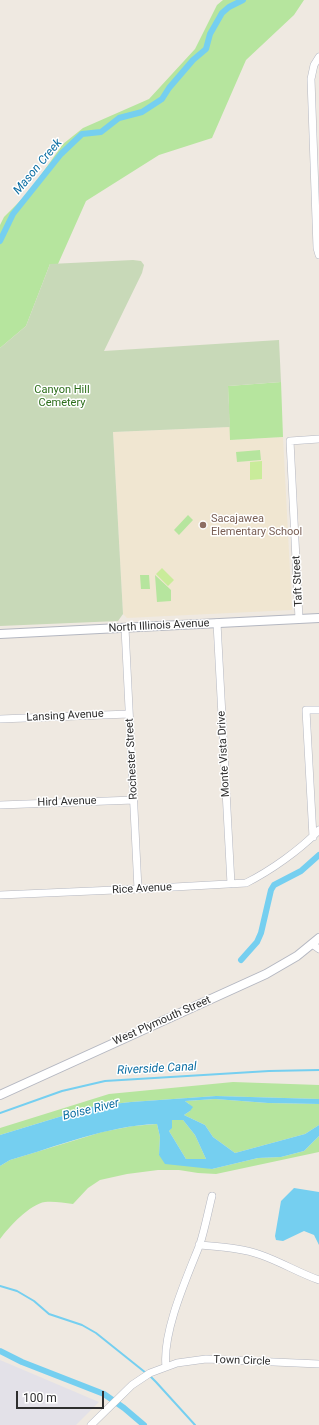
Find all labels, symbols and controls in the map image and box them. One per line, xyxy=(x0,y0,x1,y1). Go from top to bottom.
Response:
water label: Mason Creek xyxy=(11,136,65,198)
park label: Canyon Hill Cemetery xyxy=(34,383,90,409)
place label: Sacajawea Elementary School xyxy=(211,512,302,538)
marker: Sacajawea Elementary School xyxy=(198,520,208,530)
street label: Taft Street xyxy=(290,555,306,607)
street label: North Illinois Avenue xyxy=(108,617,210,635)
street label: Lansing Avenue xyxy=(26,707,104,725)
street label: Monte Vista Drive xyxy=(215,710,233,798)
street label: Rochester Street xyxy=(123,718,141,800)
street label: Hird Avenue xyxy=(37,794,97,810)
street label: Rice Avenue xyxy=(112,881,172,897)
street label: West Plymouth Street xyxy=(111,993,213,1049)
water label: Riverside Canal xyxy=(117,1060,197,1078)
water label: Boise River xyxy=(61,1096,121,1124)
street label: Town Circle xyxy=(213,1353,271,1369)
scale bar xyxy=(18,1383,106,1409)
text: 100 m xyxy=(23,1391,57,1405)

